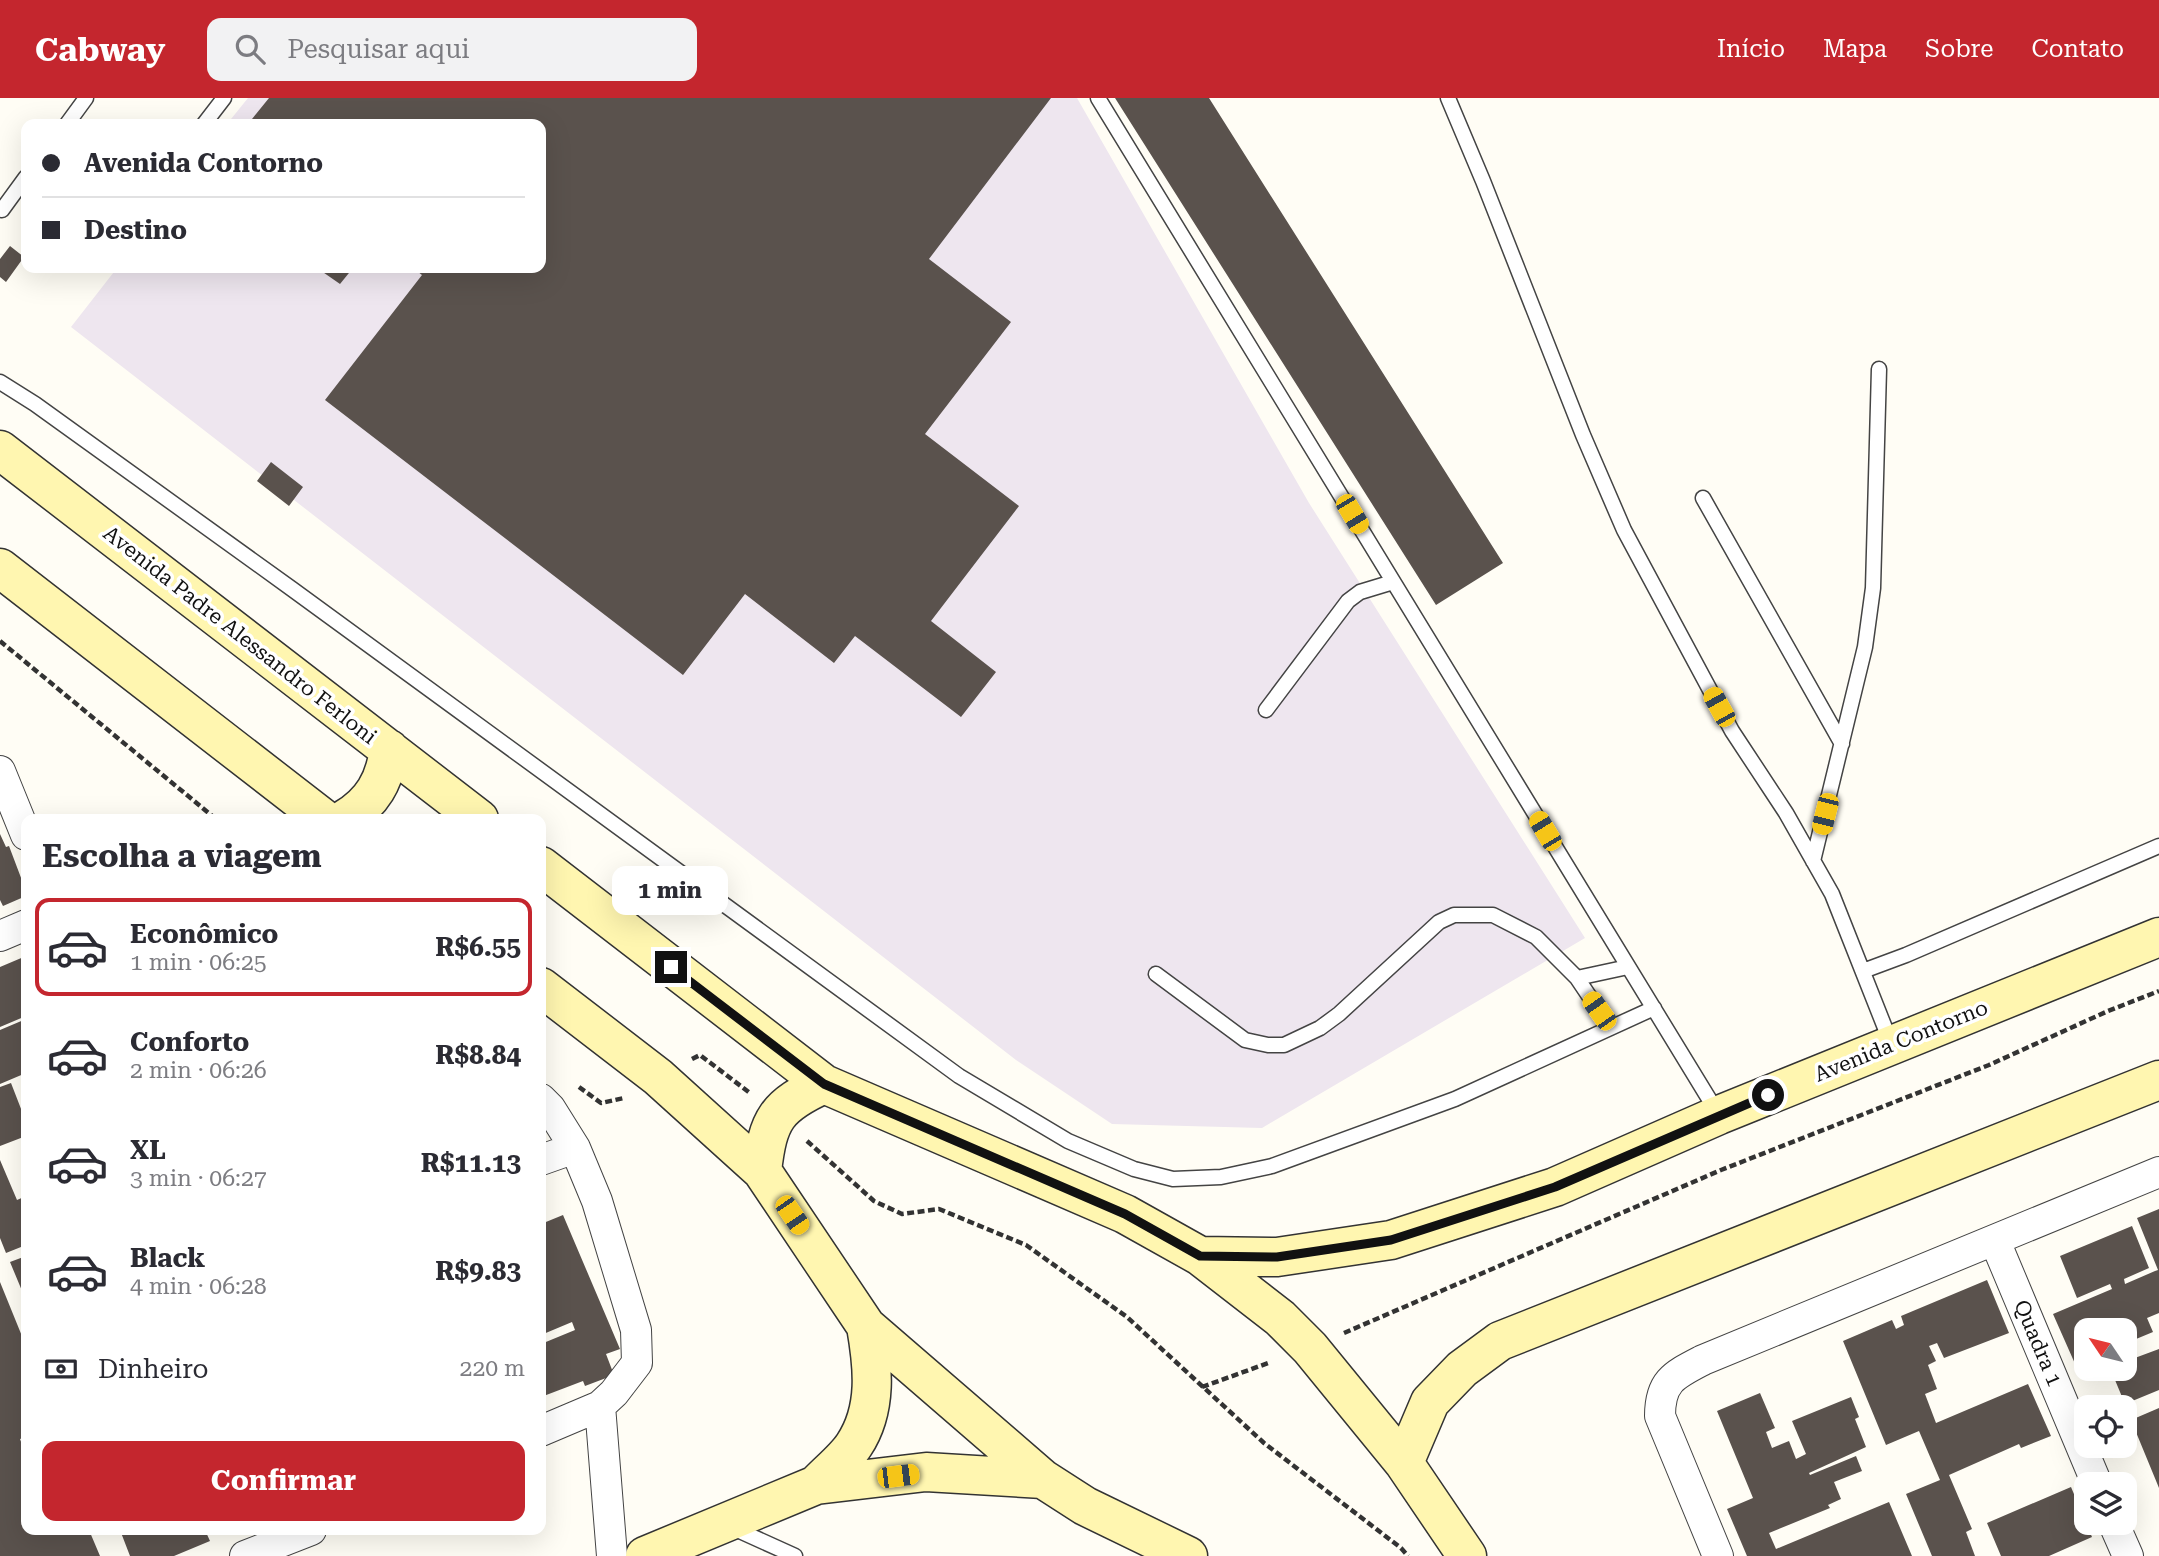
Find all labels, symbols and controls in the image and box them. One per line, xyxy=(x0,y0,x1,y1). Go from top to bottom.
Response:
search box xyxy=(207,18,697,81)
text: Cabway xyxy=(35,30,165,69)
icon: search xyxy=(231,30,269,68)
text: Pesquisar aqui xyxy=(287,34,470,64)
text: Início xyxy=(1717,35,1785,63)
text: Mapa xyxy=(1823,35,1887,63)
text: Sobre xyxy=(1925,35,1993,63)
text: Contato xyxy=(2031,35,2124,63)
text: Avenida Contorno xyxy=(84,148,323,178)
text: Destino xyxy=(84,215,187,245)
car xyxy=(1333,491,1372,537)
street label: Avenida Padre Alessandro Ferloni xyxy=(99,521,381,749)
car xyxy=(1700,684,1739,730)
car xyxy=(1810,791,1841,837)
car xyxy=(1526,808,1565,854)
text: Escolha a viagem xyxy=(42,837,322,875)
callout: 1 min xyxy=(613,866,729,914)
text: 1 min xyxy=(638,877,702,904)
icon: car xyxy=(46,916,109,979)
text: Econômico xyxy=(130,919,278,949)
text: R$6.55 xyxy=(435,932,521,962)
text: 1 min · 06:25 xyxy=(130,949,267,976)
route end xyxy=(655,951,687,983)
car xyxy=(1579,988,1620,1034)
street label: Avenida Contorno xyxy=(1811,995,1991,1087)
icon: car xyxy=(46,1024,109,1087)
text: Conforto xyxy=(130,1027,249,1057)
text: R$8.84 xyxy=(435,1040,521,1070)
text: 2 min · 06:26 xyxy=(130,1057,267,1084)
route start xyxy=(1752,1079,1784,1111)
icon: car xyxy=(46,1132,109,1195)
text: XL xyxy=(130,1135,166,1165)
text: R$11.13 xyxy=(421,1148,521,1178)
text: 3 min · 06:27 xyxy=(130,1165,267,1192)
car xyxy=(772,1192,813,1238)
icon: car xyxy=(46,1240,109,1303)
text: Black xyxy=(130,1243,205,1273)
text: R$9.83 xyxy=(435,1256,521,1286)
text: 4 min · 06:28 xyxy=(130,1273,267,1300)
street label: Quadra 1 xyxy=(2009,1296,2067,1390)
north arrow xyxy=(2074,1318,2137,1381)
map controls xyxy=(2074,1318,2137,1535)
icon: cash xyxy=(42,1350,80,1388)
text: Dinheiro xyxy=(98,1354,209,1384)
text: 220 m xyxy=(460,1355,525,1382)
button: locate xyxy=(2074,1395,2137,1458)
button: Confirmar xyxy=(42,1441,525,1521)
car xyxy=(876,1463,921,1489)
button: layers xyxy=(2074,1472,2137,1535)

